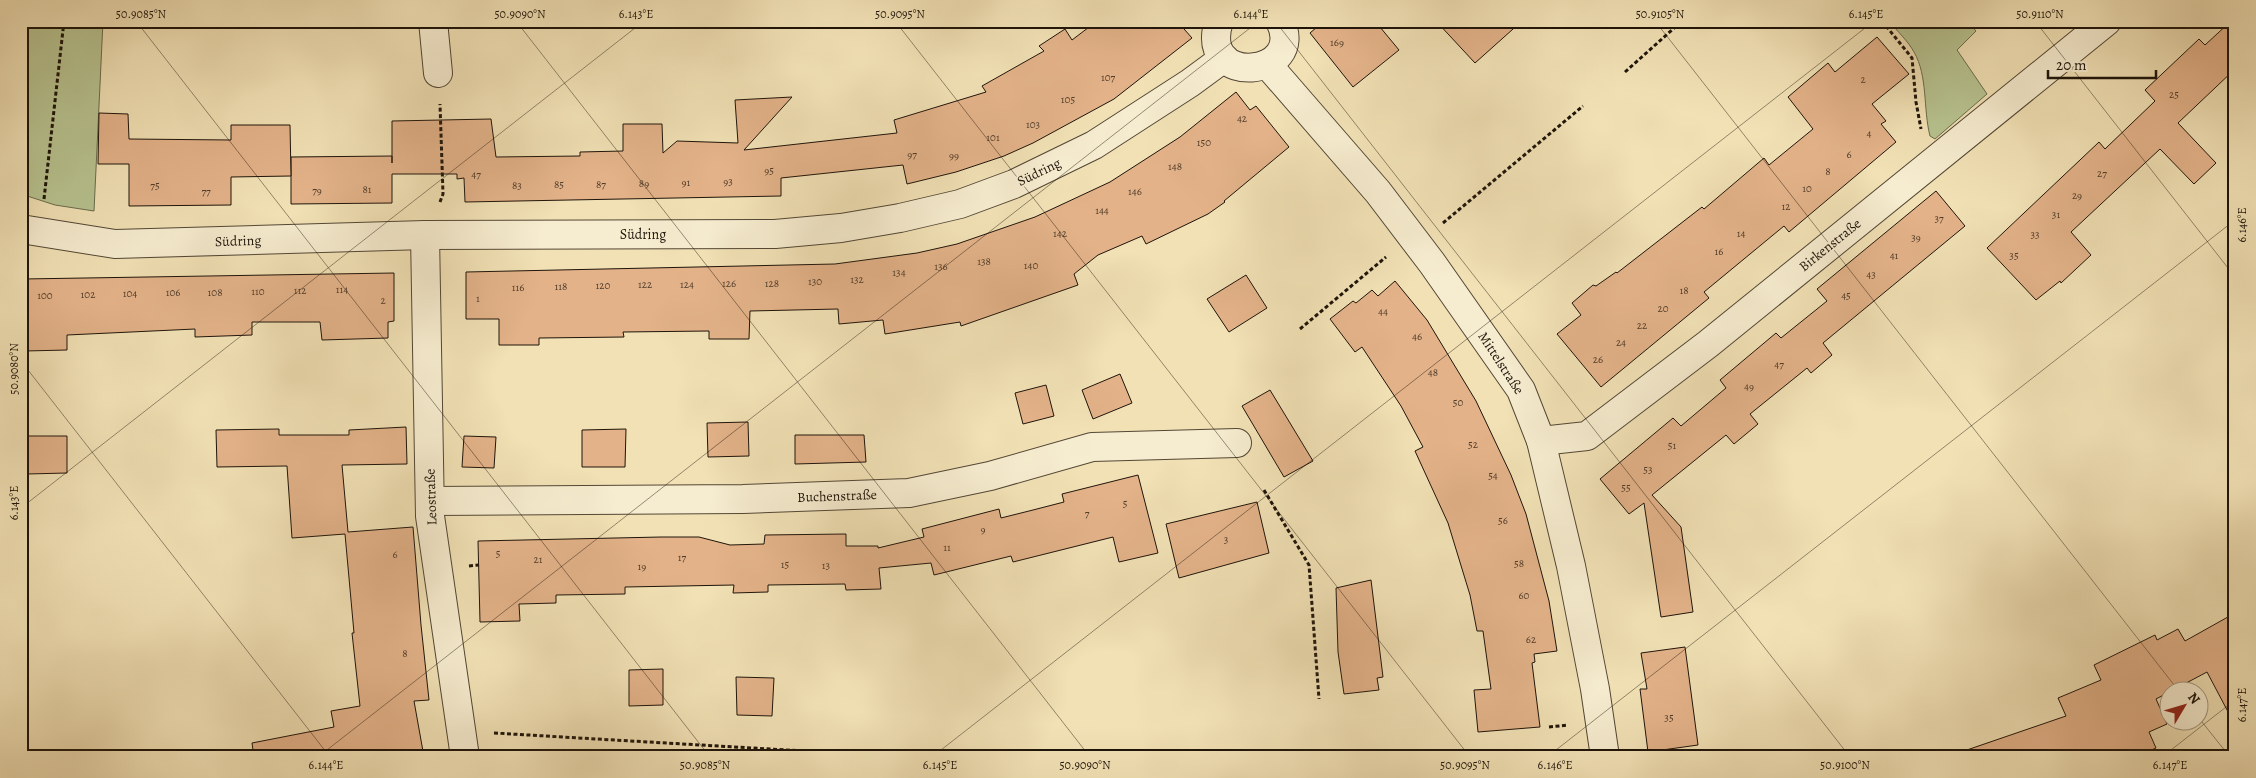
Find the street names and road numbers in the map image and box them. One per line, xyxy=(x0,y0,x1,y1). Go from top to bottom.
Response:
street label: Südring xyxy=(1014,153,1064,191)
street label: Birkenstraße xyxy=(1795,214,1865,276)
street label: Südring xyxy=(620,225,666,244)
street label: Südring xyxy=(214,231,262,251)
street label: Mittelstraße xyxy=(1474,328,1528,398)
street label: Leostraße xyxy=(421,468,441,526)
street label: Buchenstraße xyxy=(797,485,877,507)

